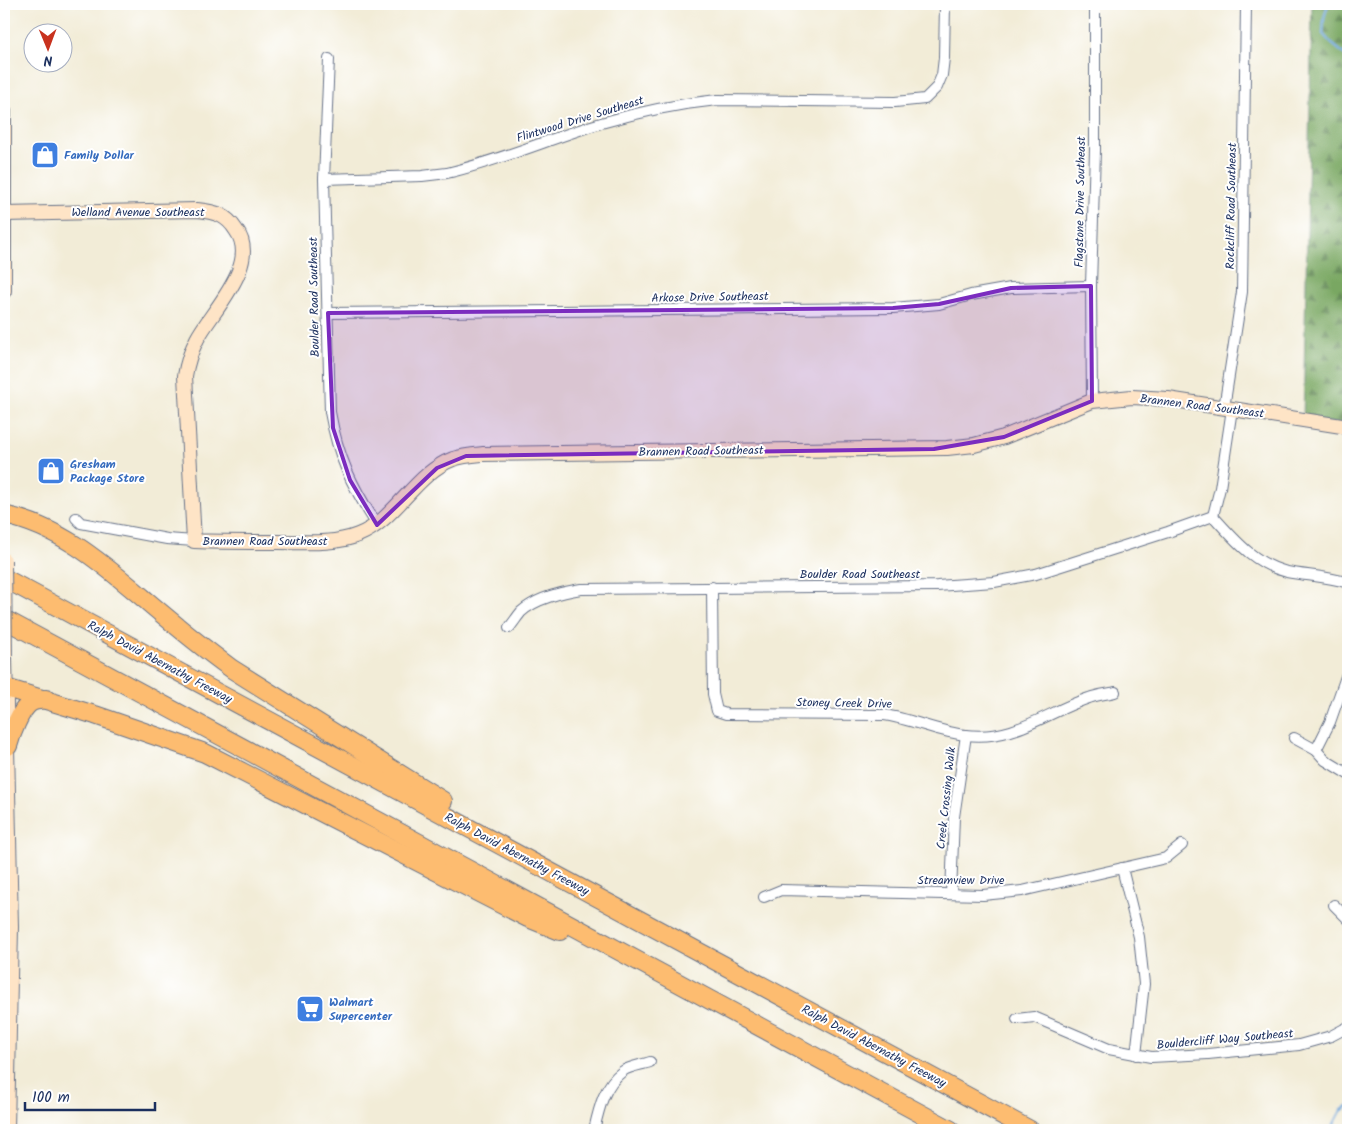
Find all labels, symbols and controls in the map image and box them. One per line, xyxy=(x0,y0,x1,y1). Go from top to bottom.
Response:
north arrow xyxy=(22,22,72,72)
text: N xyxy=(43,49,53,71)
street label: Flintwood Drive Southeast xyxy=(514,91,646,148)
street label: Flagstone Drive Southeast xyxy=(1070,136,1091,268)
shop icon: Family Dollar xyxy=(30,140,60,170)
street label: Rockcliff Road Southeast xyxy=(1221,142,1242,270)
place label: Family Dollar xyxy=(64,146,135,165)
street label: Welland Avenue Southeast xyxy=(71,203,205,222)
street label: Boulder Road Southeast xyxy=(304,236,325,357)
street label: Arkose Drive Southeast xyxy=(651,287,769,308)
street label: Brannen Road Southeast xyxy=(1139,389,1265,424)
street label: Brannen Road Southeast xyxy=(638,441,764,462)
place label: Gresham Package Store xyxy=(70,455,145,488)
shop icon: Gresham Package Store xyxy=(36,456,66,486)
street label: Brannen Road Southeast xyxy=(203,532,328,551)
street label: Boulder Road Southeast xyxy=(800,565,920,584)
street label: Ralph David Abernathy Freeway xyxy=(84,616,236,709)
street label: Stoney Creek Drive xyxy=(796,693,893,714)
street label: Creek Crossing Walk xyxy=(932,746,961,850)
street label: Ralph David Abernathy Freeway xyxy=(441,808,593,901)
street label: Streamview Drive xyxy=(918,871,1005,890)
place label: Walmart Supercenter xyxy=(329,993,393,1026)
supermarket icon: Walmart Supercenter xyxy=(295,994,325,1024)
street label: Ralph David Abernathy Freeway xyxy=(798,1000,950,1093)
street label: Bouldercliff Way Southeast xyxy=(1156,1024,1294,1055)
scale bar xyxy=(25,1079,155,1111)
text: 100 m xyxy=(32,1086,70,1110)

